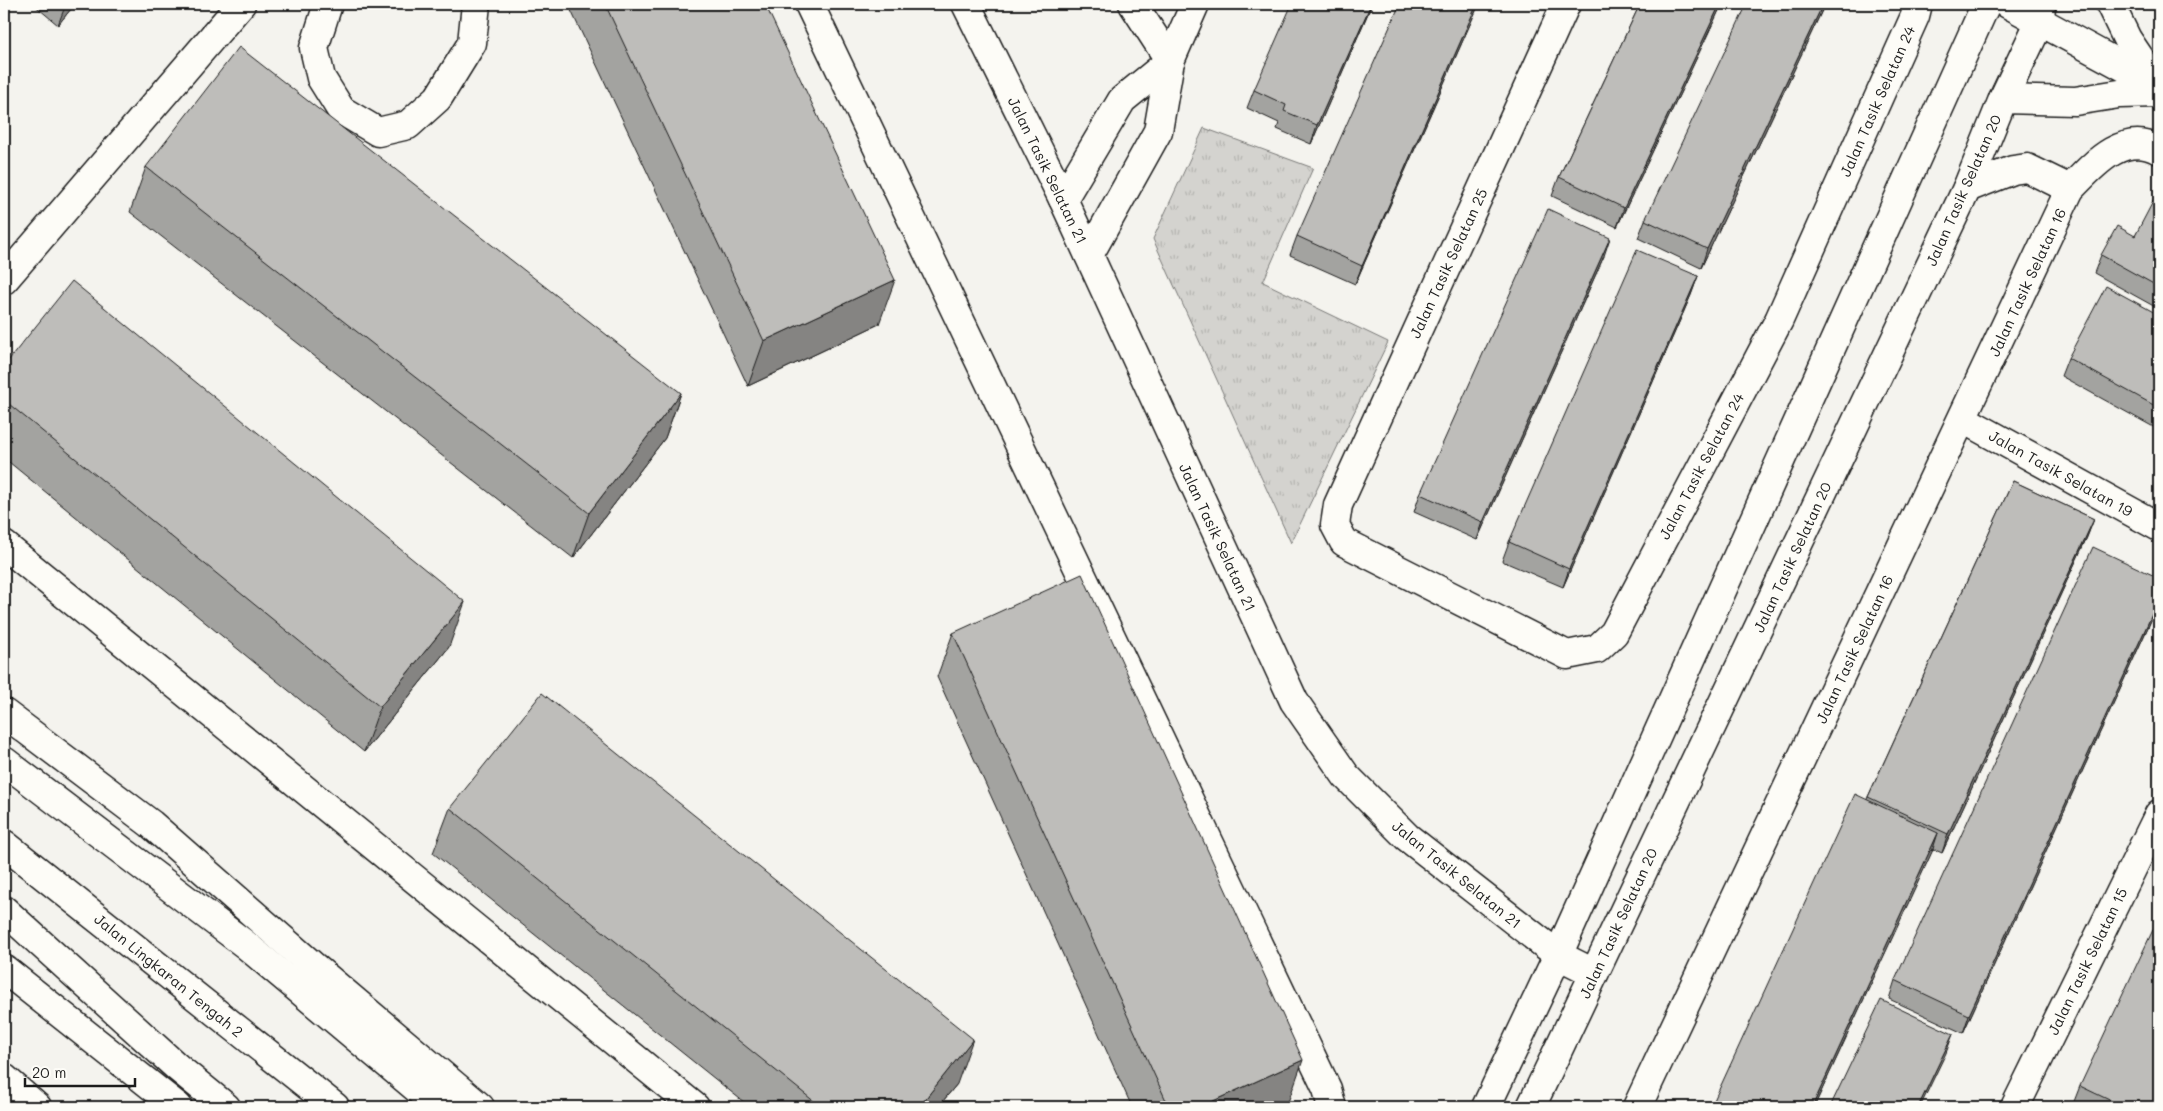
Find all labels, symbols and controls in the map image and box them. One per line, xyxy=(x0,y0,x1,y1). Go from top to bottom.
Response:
street label: Jalan Tasik Selatan 24 xyxy=(1835,22,1919,180)
street label: Jalan Tasik Selatan 21 xyxy=(1004,93,1092,247)
street label: Jalan Tasik Selatan 20 xyxy=(1921,111,2005,269)
street label: Jalan Tasik Selatan 25 xyxy=(1404,185,1492,341)
street label: Jalan Tasik Selatan 16 xyxy=(1984,204,2070,360)
street label: Jalan Tasik Selatan 24 xyxy=(1654,389,1748,543)
street label: Jalan Tasik Selatan 19 xyxy=(1985,425,2137,521)
street label: Jalan Tasik Selatan 21 xyxy=(1175,460,1261,614)
street label: Jalan Tasik Selatan 20 xyxy=(1748,479,1836,635)
street label: Jalan Tasik Selatan 16 xyxy=(1811,571,1897,727)
street label: Jalan Tasik Selatan 21 xyxy=(1388,816,1526,932)
street label: Jalan Tasik Selatan 20 xyxy=(1574,845,1662,1001)
street label: Jalan Tasik Selatan 15 xyxy=(2043,884,2131,1038)
street label: Jalan Lingkaran Tengah 2 xyxy=(90,909,248,1041)
scale bar xyxy=(25,1056,135,1088)
text: 20 m xyxy=(32,1062,66,1082)

